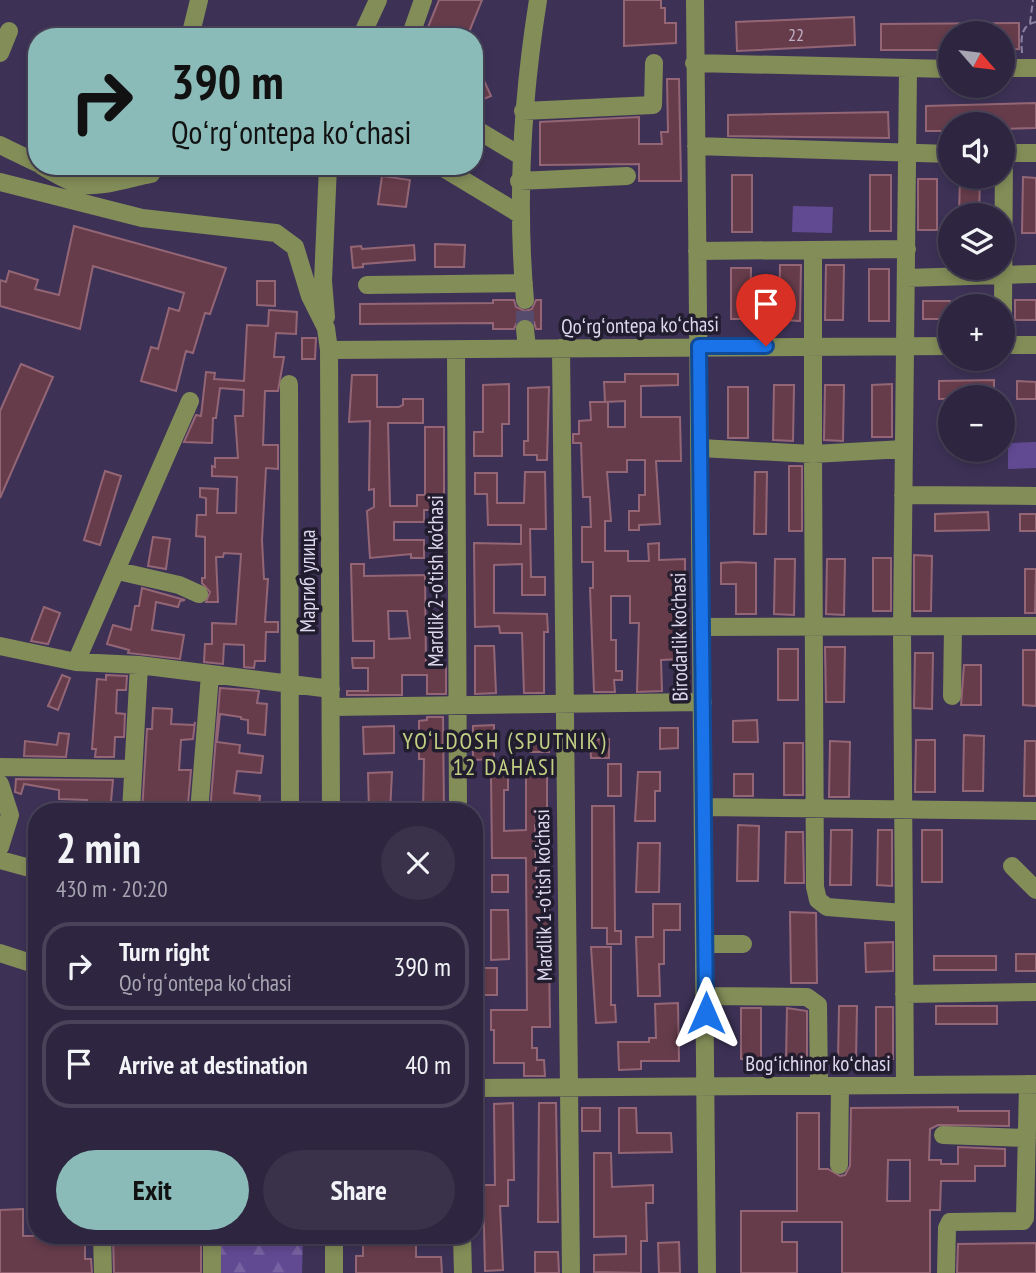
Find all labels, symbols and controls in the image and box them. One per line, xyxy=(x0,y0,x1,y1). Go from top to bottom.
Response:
north arrow xyxy=(938,21,1015,98)
map controls xyxy=(938,21,1015,462)
house number: 22 xyxy=(788,23,804,46)
text: 390 m xyxy=(171,49,284,113)
icon: right xyxy=(56,56,147,147)
text: Qoʻrgʻontepa koʻchasi xyxy=(171,111,411,153)
button: sound xyxy=(938,112,1015,189)
button: layers xyxy=(938,203,1015,280)
pin xyxy=(736,274,796,346)
icon: arrive xyxy=(747,285,785,323)
button: + xyxy=(938,294,1015,371)
street label: Qoʻrgʻontepa koʻchasi xyxy=(561,310,719,340)
button: − xyxy=(938,385,1015,462)
street label: Mardlik 2-o'tish ko'chasi xyxy=(422,495,449,667)
street label: Маргиб улица xyxy=(294,530,321,632)
street label: Birodarlik ko'chasi xyxy=(664,572,694,702)
district label: YO‘LDOSH (SPUTNIK) 12 DAHASI xyxy=(403,726,607,781)
street label: Mardlik 1-o'tish ko'chasi xyxy=(528,809,558,981)
text: 2 min xyxy=(56,820,141,875)
button: close xyxy=(381,826,455,900)
text: 430 m · 20:20 xyxy=(56,874,168,903)
text: Turn right xyxy=(119,935,210,968)
icon: right xyxy=(60,947,98,985)
text: 390 m xyxy=(393,950,451,983)
text: Qoʻrgʻontepa koʻchasi xyxy=(119,968,292,997)
position arrow xyxy=(669,976,743,1050)
icon: arrive xyxy=(60,1045,98,1083)
text: Arrive at destination xyxy=(119,1048,308,1081)
text: 40 m xyxy=(405,1048,451,1081)
street label: Bogʻichinor koʻchasi xyxy=(745,1050,891,1077)
button: Exit xyxy=(56,1150,249,1230)
button: Share xyxy=(263,1150,455,1230)

